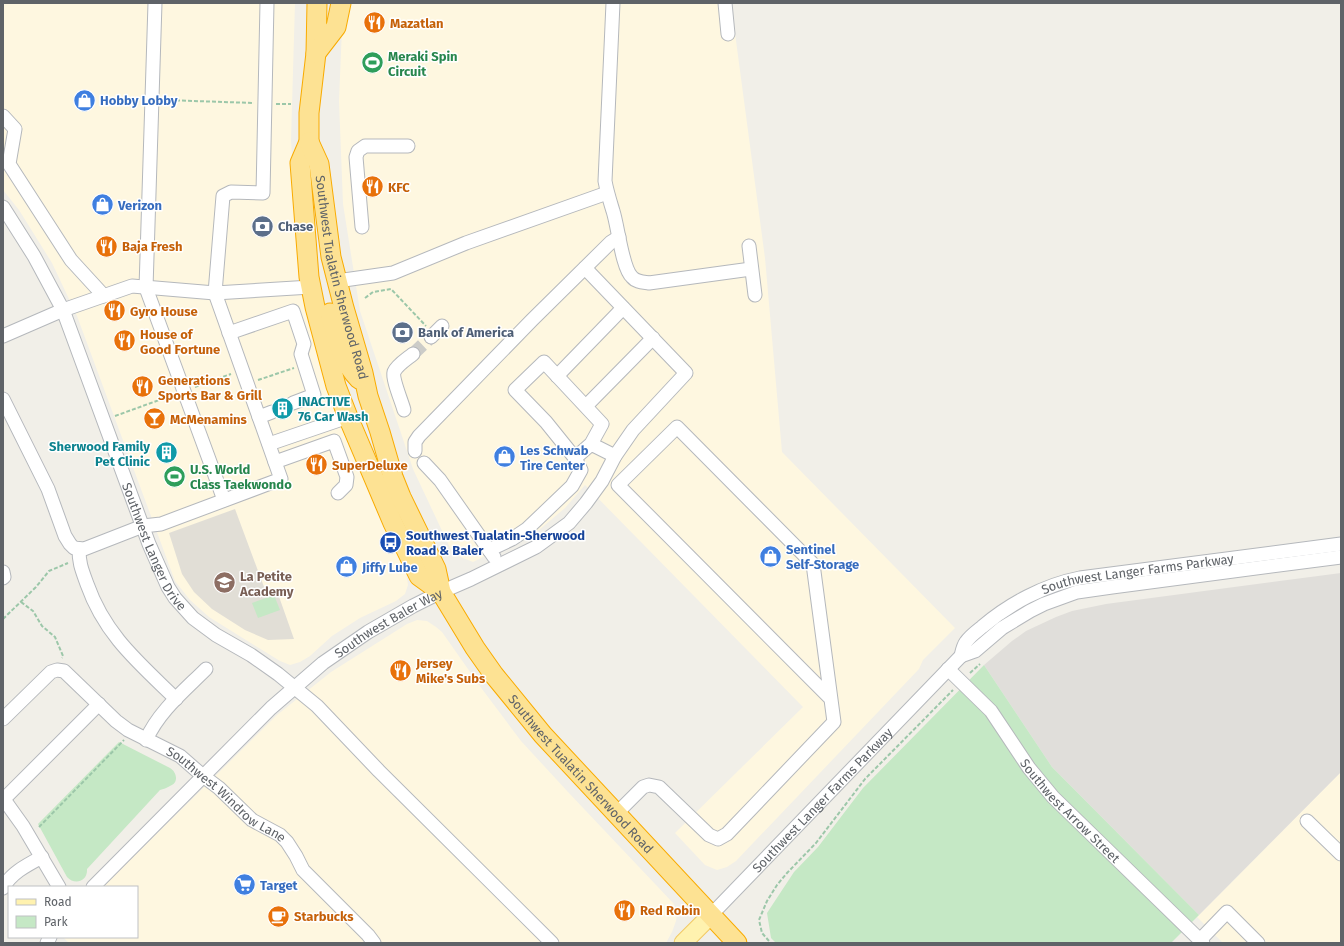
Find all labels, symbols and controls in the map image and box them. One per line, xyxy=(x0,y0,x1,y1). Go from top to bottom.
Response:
restaurant icon: Mazatlan xyxy=(361,10,387,36)
place label: Mazatlan xyxy=(390,16,444,31)
place label: Meraki Spin Circuit xyxy=(388,49,458,79)
sports icon: Meraki Spin Circuit xyxy=(360,50,386,76)
shop icon: Hobby Lobby xyxy=(71,87,97,113)
place label: Hobby Lobby xyxy=(100,93,178,108)
street label: Southwest Tualatin Sherwood Road xyxy=(313,174,372,381)
restaurant icon: KFC xyxy=(360,174,386,200)
place label: KFC xyxy=(388,180,410,195)
shop icon: Verizon xyxy=(90,192,116,218)
place label: Verizon xyxy=(117,198,162,213)
bank icon: Chase xyxy=(249,213,275,239)
place label: Chase xyxy=(278,219,313,234)
restaurant icon: Baja Fresh xyxy=(94,233,120,259)
place label: Baja Fresh xyxy=(122,239,183,254)
restaurant icon: Gyro House xyxy=(101,298,127,324)
place label: Gyro House xyxy=(130,304,198,319)
bank icon: Bank of America xyxy=(389,319,415,345)
place label: Bank of America xyxy=(418,325,514,340)
place label: House of Good Fortune xyxy=(140,327,220,357)
restaurant icon: House of Good Fortune xyxy=(112,328,138,354)
place label: Generations Sports Bar & Grill xyxy=(158,373,262,403)
restaurant icon: Generations Sports Bar & Grill xyxy=(129,374,155,400)
place label: INACTIVE 76 Car Wash xyxy=(298,394,368,424)
building icon: INACTIVE 76 Car Wash xyxy=(270,395,296,421)
bar icon: McMenamins xyxy=(141,406,167,432)
place label: McMenamins xyxy=(170,412,248,427)
place label: Sherwood Family Pet Clinic xyxy=(49,439,151,469)
building icon: Sherwood Family Pet Clinic xyxy=(153,440,179,466)
place label: Les Schwab Tire Center xyxy=(520,443,589,473)
shop icon: Les Schwab Tire Center xyxy=(492,444,518,470)
restaurant icon: SuperDeluxe xyxy=(303,452,329,478)
place label: SuperDeluxe xyxy=(332,458,408,473)
place label: U.S. World Class Taekwondo xyxy=(190,462,292,492)
sports icon: U.S. World Class Taekwondo xyxy=(162,463,188,489)
street label: Southwest Langer Drive xyxy=(120,480,190,613)
place label: Southwest Tualatin-Sherwood Road & Baler xyxy=(406,528,585,558)
bus stop icon: Southwest Tualatin-Sherwood Road & Baler xyxy=(378,529,404,555)
place label: Sentinel Self-Storage xyxy=(786,542,859,572)
shop icon: Sentinel Self-Storage xyxy=(757,543,783,569)
street label: Southwest Langer Farms Parkway xyxy=(1039,550,1235,597)
shop icon: Jiffy Lube xyxy=(334,554,360,580)
place label: Jiffy Lube xyxy=(361,560,418,575)
place label: La Petite Academy xyxy=(239,569,294,599)
school or university icon: La Petite Academy xyxy=(212,570,238,596)
street label: Southwest Baler Way xyxy=(331,585,445,661)
place label: Jersey Mike's Subs xyxy=(415,656,486,686)
restaurant icon: Jersey Mike's Subs xyxy=(387,657,413,683)
street label: Southwest Tualatin Sherwood Road xyxy=(505,691,657,856)
street label: Southwest Langer Farms Parkway xyxy=(749,724,896,875)
street label: Southwest Windrow Lane xyxy=(164,743,290,845)
street label: Southwest Arrow Street xyxy=(1017,756,1123,866)
supermarket icon: Target xyxy=(232,872,258,898)
place label: Target xyxy=(260,878,299,893)
legend xyxy=(8,886,138,938)
text: Road xyxy=(44,895,72,909)
restaurant icon: Red Robin xyxy=(611,897,637,923)
cafe icon: Starbucks xyxy=(265,903,291,929)
place label: Red Robin xyxy=(640,903,700,918)
place label: Starbucks xyxy=(294,909,354,924)
text: Park xyxy=(44,915,68,929)

